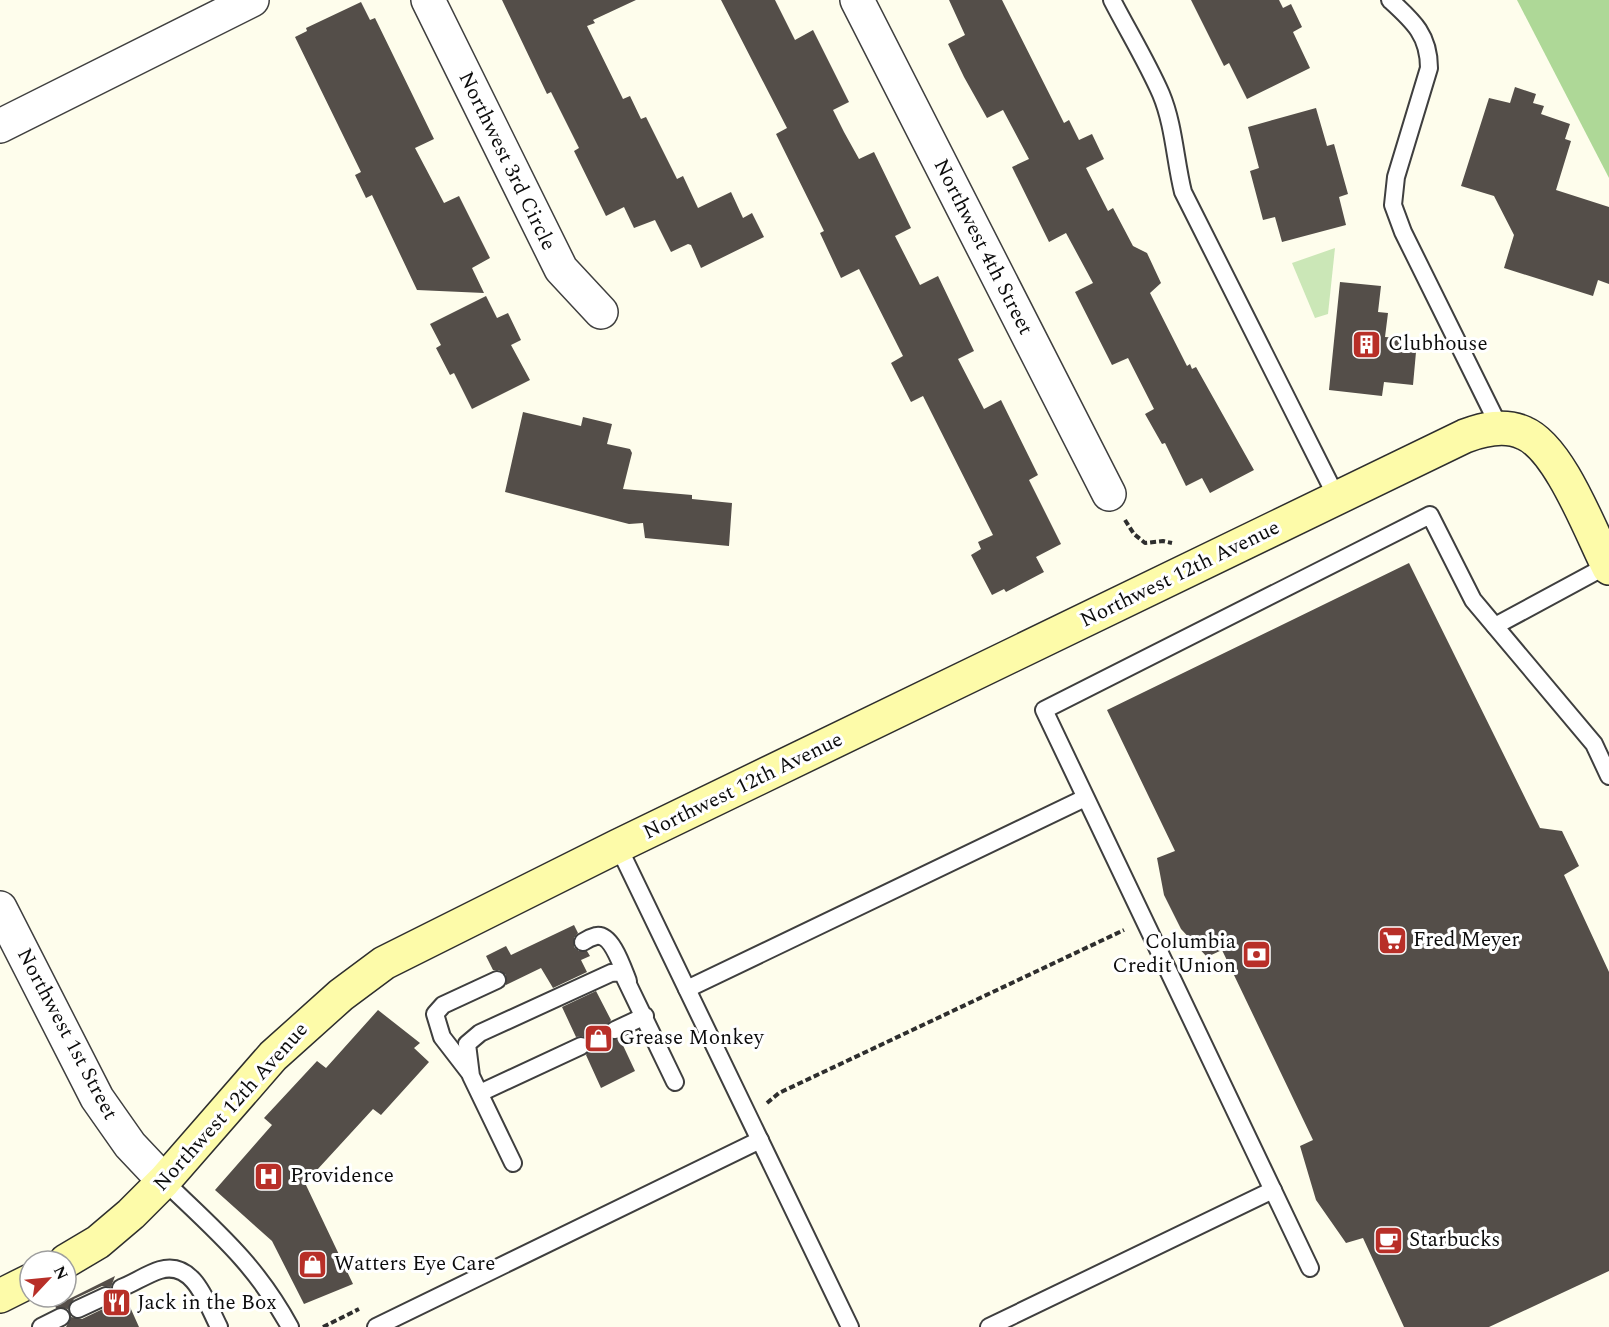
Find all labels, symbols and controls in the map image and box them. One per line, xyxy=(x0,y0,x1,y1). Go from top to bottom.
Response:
street label: Northwest 3rd Circle xyxy=(450,66,564,256)
street label: Northwest 4th Street xyxy=(925,153,1041,341)
building icon: Clubhouse xyxy=(1351,328,1383,360)
place label: Clubhouse xyxy=(1388,328,1488,360)
street label: Northwest 12th Avenue xyxy=(1075,512,1285,636)
street label: Northwest 12th Avenue xyxy=(638,724,848,848)
supermarket icon: Fred Meyer xyxy=(1376,924,1408,956)
place label: Fred Meyer xyxy=(1413,924,1520,956)
place label: Columbia Credit Union xyxy=(1112,926,1237,982)
bank icon: Columbia Credit Union xyxy=(1241,938,1273,970)
street label: Northwest 1st Street xyxy=(8,942,126,1126)
street label: Northwest 12th Avenue xyxy=(146,1015,316,1199)
shop icon: Grease Monkey xyxy=(582,1022,614,1054)
place label: Grease Monkey xyxy=(619,1022,765,1054)
hospital icon: Providence xyxy=(253,1160,285,1192)
place label: Providence xyxy=(290,1160,394,1192)
cafe icon: Starbucks xyxy=(1372,1224,1404,1256)
place label: Starbucks xyxy=(1409,1224,1500,1256)
shop icon: Watters Eye Care xyxy=(297,1248,329,1280)
place label: Watters Eye Care xyxy=(334,1248,495,1280)
north arrow xyxy=(18,1249,78,1309)
text: N xyxy=(47,1262,74,1284)
restaurant icon: Jack in the Box xyxy=(100,1287,132,1319)
place label: Jack in the Box xyxy=(137,1287,277,1319)

